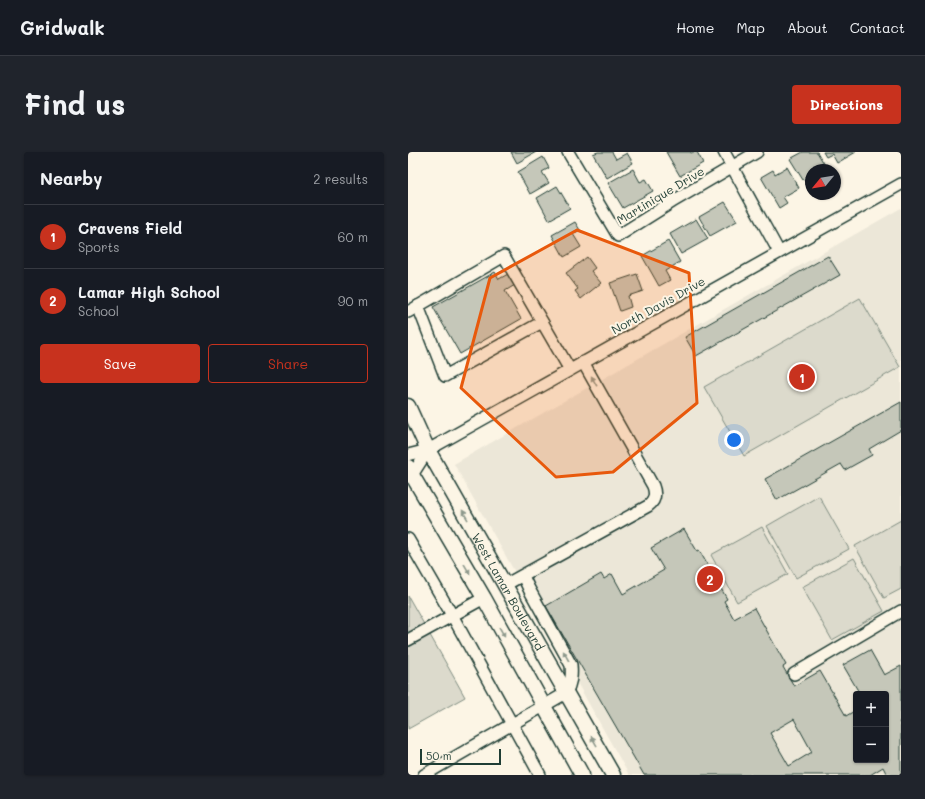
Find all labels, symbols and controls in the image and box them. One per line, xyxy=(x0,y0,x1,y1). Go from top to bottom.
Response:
text: Gridwalk xyxy=(20,15,105,40)
text: Home xyxy=(676,18,714,37)
text: Map xyxy=(736,18,765,37)
text: About xyxy=(787,18,828,37)
text: Contact xyxy=(850,18,905,37)
button: Directions xyxy=(792,85,901,124)
text: Find us xyxy=(24,86,125,122)
street label: Martinique Drive xyxy=(613,162,707,228)
north arrow xyxy=(805,164,841,200)
text: Nearby xyxy=(40,167,102,189)
text: 2 results xyxy=(313,170,368,187)
text: Cravens Field xyxy=(78,218,182,238)
text: 1 xyxy=(50,228,56,245)
text: 60 m xyxy=(338,228,368,245)
text: Sports xyxy=(78,238,120,255)
street label: North Davis Drive xyxy=(608,273,708,337)
text: Lamar High School xyxy=(78,282,220,302)
text: 2 xyxy=(49,292,57,309)
text: 90 m xyxy=(338,292,368,309)
text: School xyxy=(78,302,119,319)
button: Save xyxy=(40,344,200,383)
button: Share xyxy=(208,344,368,383)
pin: 1 xyxy=(789,362,815,392)
one-way arrow xyxy=(590,375,597,387)
your location xyxy=(724,430,744,450)
one-way arrow xyxy=(462,509,469,521)
street label: West Lamar Boulevard xyxy=(469,530,548,653)
one-way arrow xyxy=(463,563,470,575)
pin: 2 xyxy=(697,564,723,594)
one-way arrow xyxy=(499,626,506,638)
one-way arrow xyxy=(563,650,570,662)
map controls xyxy=(853,691,889,763)
button: + xyxy=(853,691,889,727)
button: − xyxy=(853,727,889,763)
one-way arrow xyxy=(590,735,597,747)
scale bar xyxy=(420,747,501,766)
text: 50 m xyxy=(426,748,452,763)

